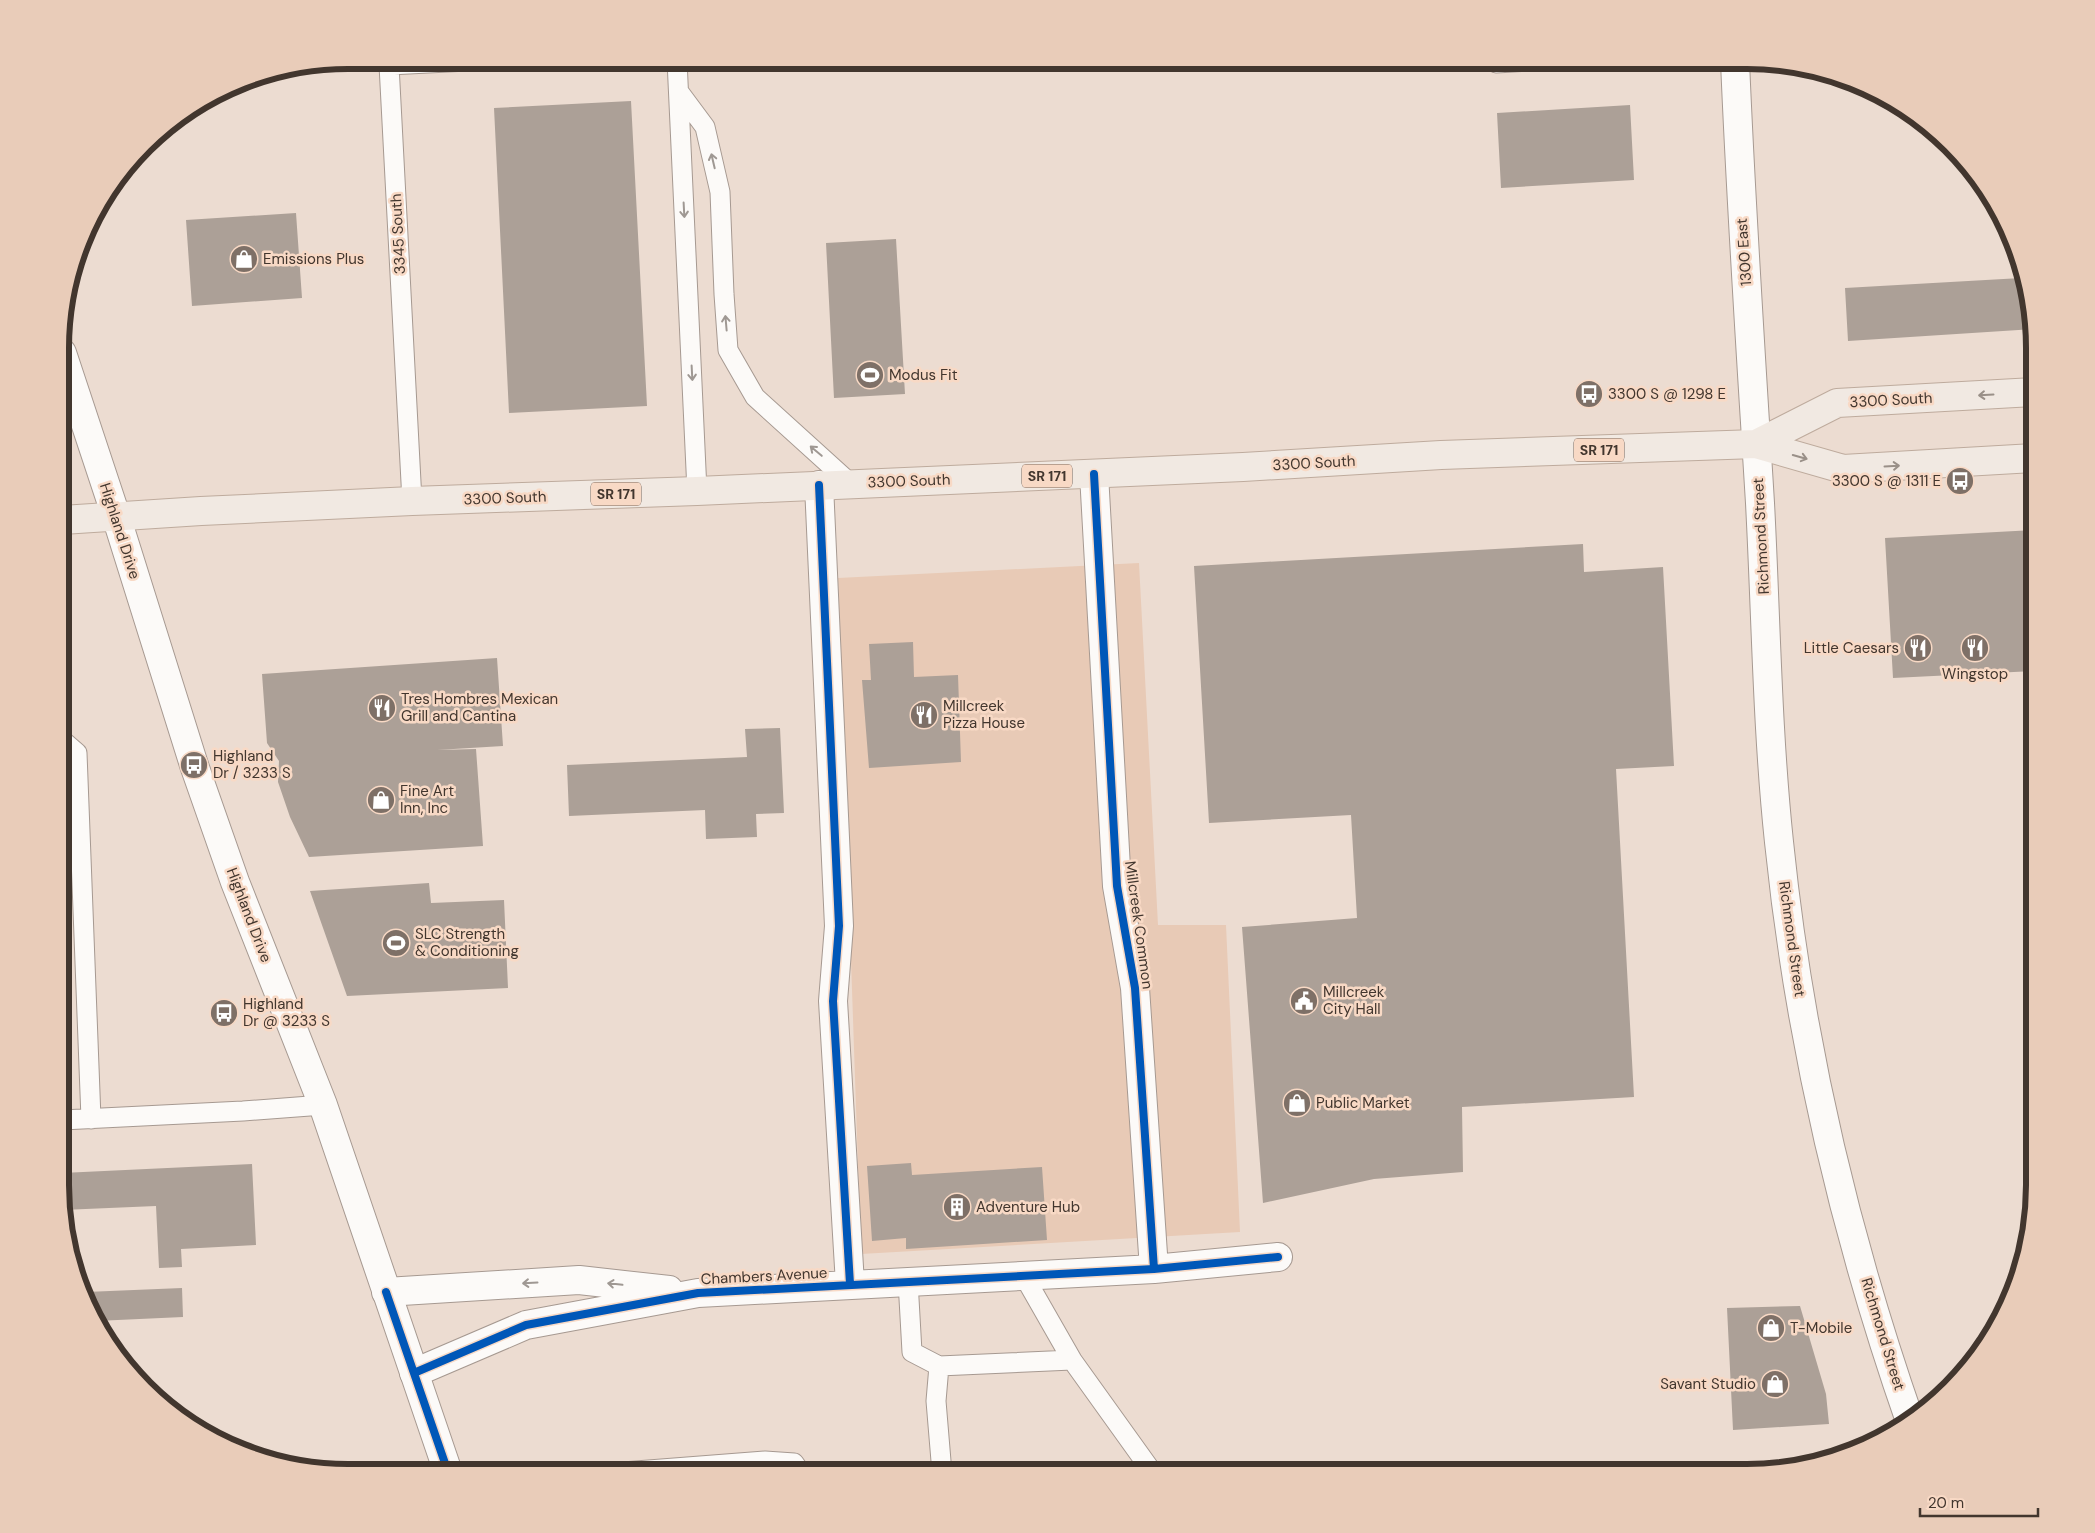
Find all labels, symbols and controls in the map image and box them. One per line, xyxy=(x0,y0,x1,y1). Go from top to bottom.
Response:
one-way arrow xyxy=(708,154,717,170)
street label: 3345 South xyxy=(386,193,410,275)
one-way arrow xyxy=(680,202,689,218)
street label: 1300 East xyxy=(1732,217,1756,287)
shop icon: Emissions Plus xyxy=(229,244,259,274)
place label: Emissions Plus xyxy=(263,249,364,269)
one-way arrow xyxy=(722,315,731,331)
sports icon: Modus Fit xyxy=(855,360,885,390)
one-way arrow xyxy=(687,365,696,381)
place label: Modus Fit xyxy=(889,365,958,385)
bus stop icon: 3300 S @ 1298 E xyxy=(1574,379,1604,409)
place label: 3300 S @ 1298 E xyxy=(1608,384,1726,404)
street label: 3300 South xyxy=(1849,388,1933,412)
one-way arrow xyxy=(1978,390,1994,399)
road number: SR 171 xyxy=(1574,438,1624,462)
one-way arrow xyxy=(809,445,822,456)
street label: 3300 South xyxy=(1272,451,1356,475)
one-way arrow xyxy=(1791,452,1807,462)
one-way arrow xyxy=(1884,462,1900,471)
road number: SR 171 xyxy=(1022,464,1072,488)
bus stop icon: 3300 S @ 1311 E xyxy=(1945,466,1975,496)
street label: 3300 South xyxy=(867,470,951,492)
place label: 3300 S @ 1311 E xyxy=(1832,471,1941,491)
street label: Richmond Street xyxy=(1748,477,1774,595)
street label: Highland Drive xyxy=(95,480,145,582)
road number: SR 171 xyxy=(591,482,641,506)
street label: 3300 South xyxy=(463,487,547,509)
restaurant icon: Little Caesars xyxy=(1903,633,1933,663)
restaurant icon: Wingstop xyxy=(1960,633,1990,663)
place label: Little Caesars xyxy=(1804,638,1899,658)
place label: Wingstop xyxy=(1942,664,2008,684)
place label: Tres Hombres Mexican Grill and Cantina xyxy=(401,689,558,726)
restaurant icon: Tres Hombres Mexican Grill and Cantina xyxy=(367,693,397,723)
place label: Millcreek Pizza House xyxy=(943,696,1025,733)
restaurant icon: Millcreek Pizza House xyxy=(909,700,939,730)
place label: Highland Dr / 3233 S xyxy=(213,746,291,783)
bus stop icon: Highland Dr / 3233 S xyxy=(179,750,209,780)
place label: Fine Art Inn, Inc xyxy=(400,781,454,818)
shop icon: Fine Art Inn, Inc xyxy=(366,785,396,815)
street label: Millcreek Common xyxy=(1120,860,1158,990)
street label: Highland Drive xyxy=(222,865,276,965)
street label: Richmond Street xyxy=(1774,880,1810,998)
place label: SLC Strength & Conditioning xyxy=(415,924,519,961)
sports icon: SLC Strength & Conditioning xyxy=(381,928,411,958)
place label: Millcreek City Hall xyxy=(1323,982,1385,1019)
public building icon: Millcreek City Hall xyxy=(1289,986,1319,1016)
place label: Highland Dr @ 3233 S xyxy=(243,994,330,1031)
bus stop icon: Highland Dr @ 3233 S xyxy=(209,998,239,1028)
shop icon: Public Market xyxy=(1282,1088,1312,1118)
place label: Public Market xyxy=(1316,1093,1410,1113)
building icon: Adventure Hub xyxy=(942,1192,972,1222)
place label: Adventure Hub xyxy=(976,1197,1080,1217)
street label: Chambers Avenue xyxy=(700,1263,828,1289)
street label: Richmond Street xyxy=(1856,1275,1910,1393)
one-way arrow xyxy=(522,1278,538,1287)
one-way arrow xyxy=(607,1279,623,1289)
shop icon: T-Mobile xyxy=(1756,1313,1786,1343)
place label: T-Mobile xyxy=(1790,1318,1852,1338)
shop icon: Savant Studio xyxy=(1760,1369,1790,1399)
place label: Savant Studio xyxy=(1660,1374,1756,1394)
scale bar xyxy=(1920,1486,2038,1518)
text: 20 m xyxy=(1928,1493,1964,1513)

